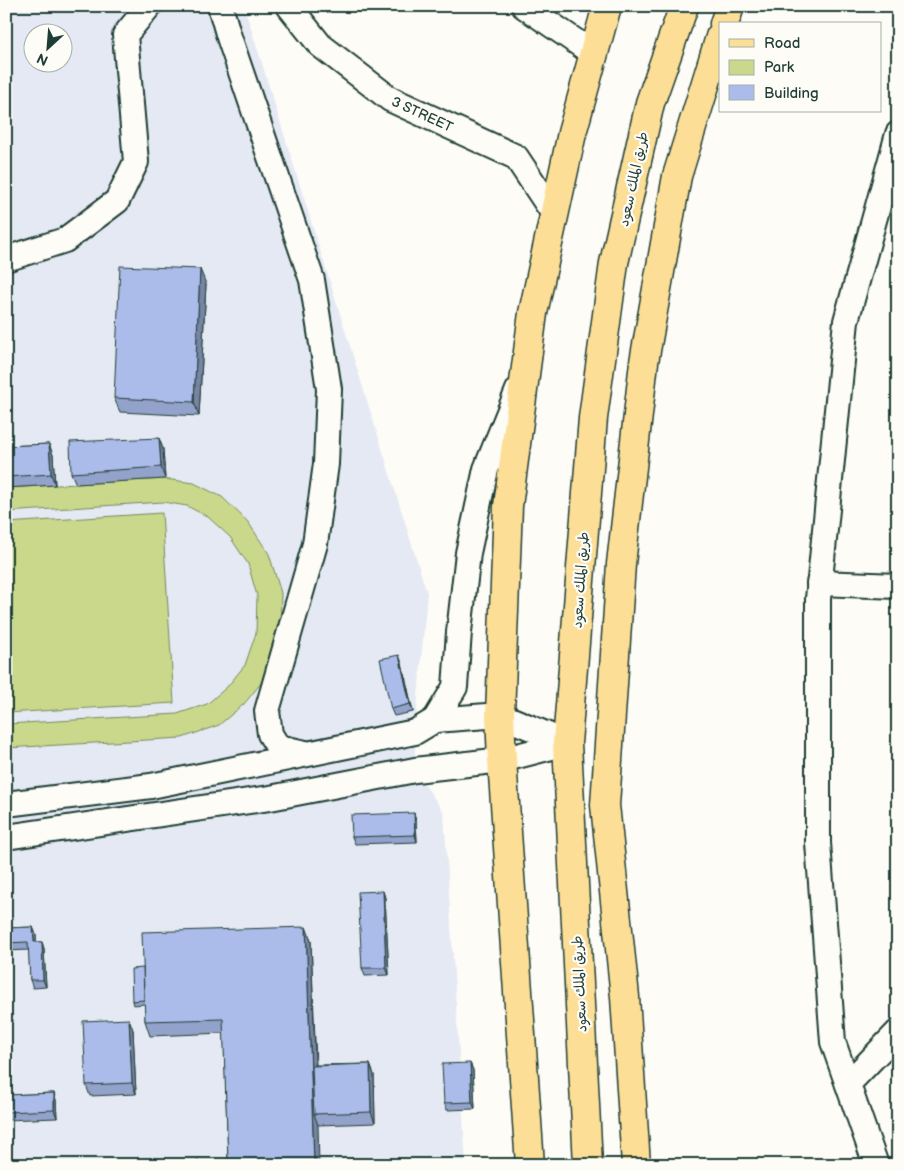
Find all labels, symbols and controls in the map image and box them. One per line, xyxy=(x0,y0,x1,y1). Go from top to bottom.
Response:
north arrow xyxy=(22,22,72,72)
legend xyxy=(719,22,882,112)
text: Road xyxy=(764,34,800,53)
text: N xyxy=(34,49,51,69)
text: Park xyxy=(764,58,795,77)
text: Building xyxy=(764,84,819,103)
street label: 3 STREET xyxy=(389,93,456,136)
street label: طريق الملك سعود xyxy=(615,130,653,228)
street label: طريق الملك سعود xyxy=(569,531,593,629)
street label: طريق الملك سعود xyxy=(568,935,592,1033)

